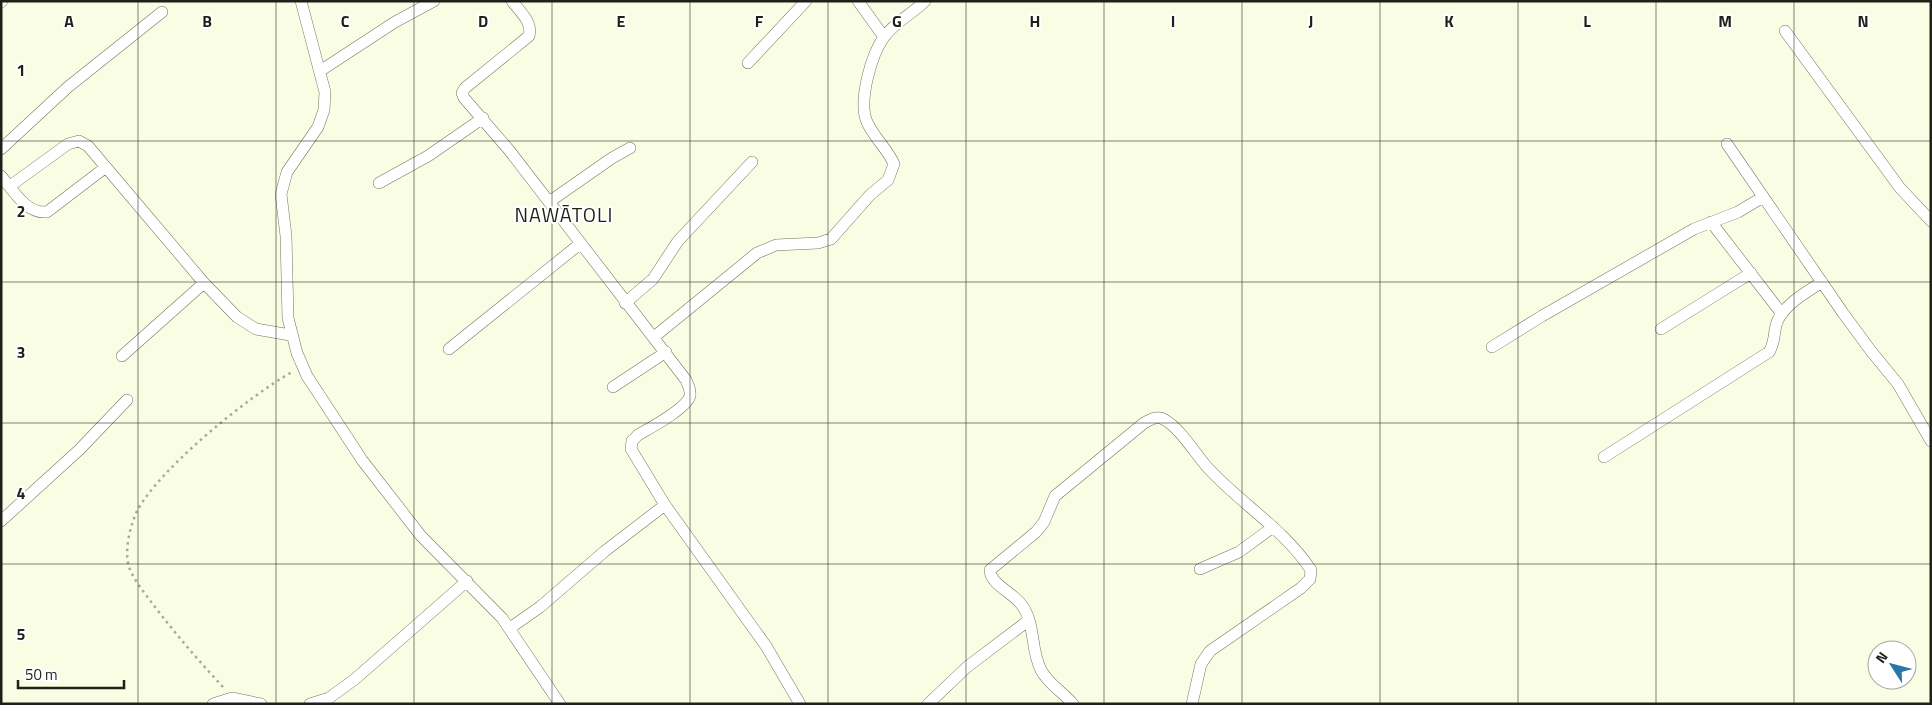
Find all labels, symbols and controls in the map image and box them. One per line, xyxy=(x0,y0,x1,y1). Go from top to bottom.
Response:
text: A xyxy=(64,9,74,33)
text: B xyxy=(202,9,212,33)
text: C xyxy=(341,9,350,33)
text: D xyxy=(478,9,488,33)
text: E xyxy=(617,9,626,33)
text: F xyxy=(755,9,764,33)
text: G xyxy=(892,9,902,33)
text: H xyxy=(1030,9,1040,33)
text: I xyxy=(1171,9,1175,33)
text: J xyxy=(1309,9,1313,33)
text: K xyxy=(1444,9,1454,33)
text: L xyxy=(1583,9,1591,33)
text: M xyxy=(1718,9,1732,33)
text: N xyxy=(1857,9,1869,33)
text: 1 xyxy=(17,58,25,82)
text: 2 xyxy=(17,199,25,223)
district label: NAWĀTOLI xyxy=(514,199,614,230)
text: 3 xyxy=(17,340,25,364)
text: 4 xyxy=(17,481,26,505)
text: 5 xyxy=(17,622,26,646)
north arrow xyxy=(1867,640,1917,690)
text: N xyxy=(1870,647,1892,667)
scale bar xyxy=(18,658,124,690)
text: 50 m xyxy=(25,663,58,686)

